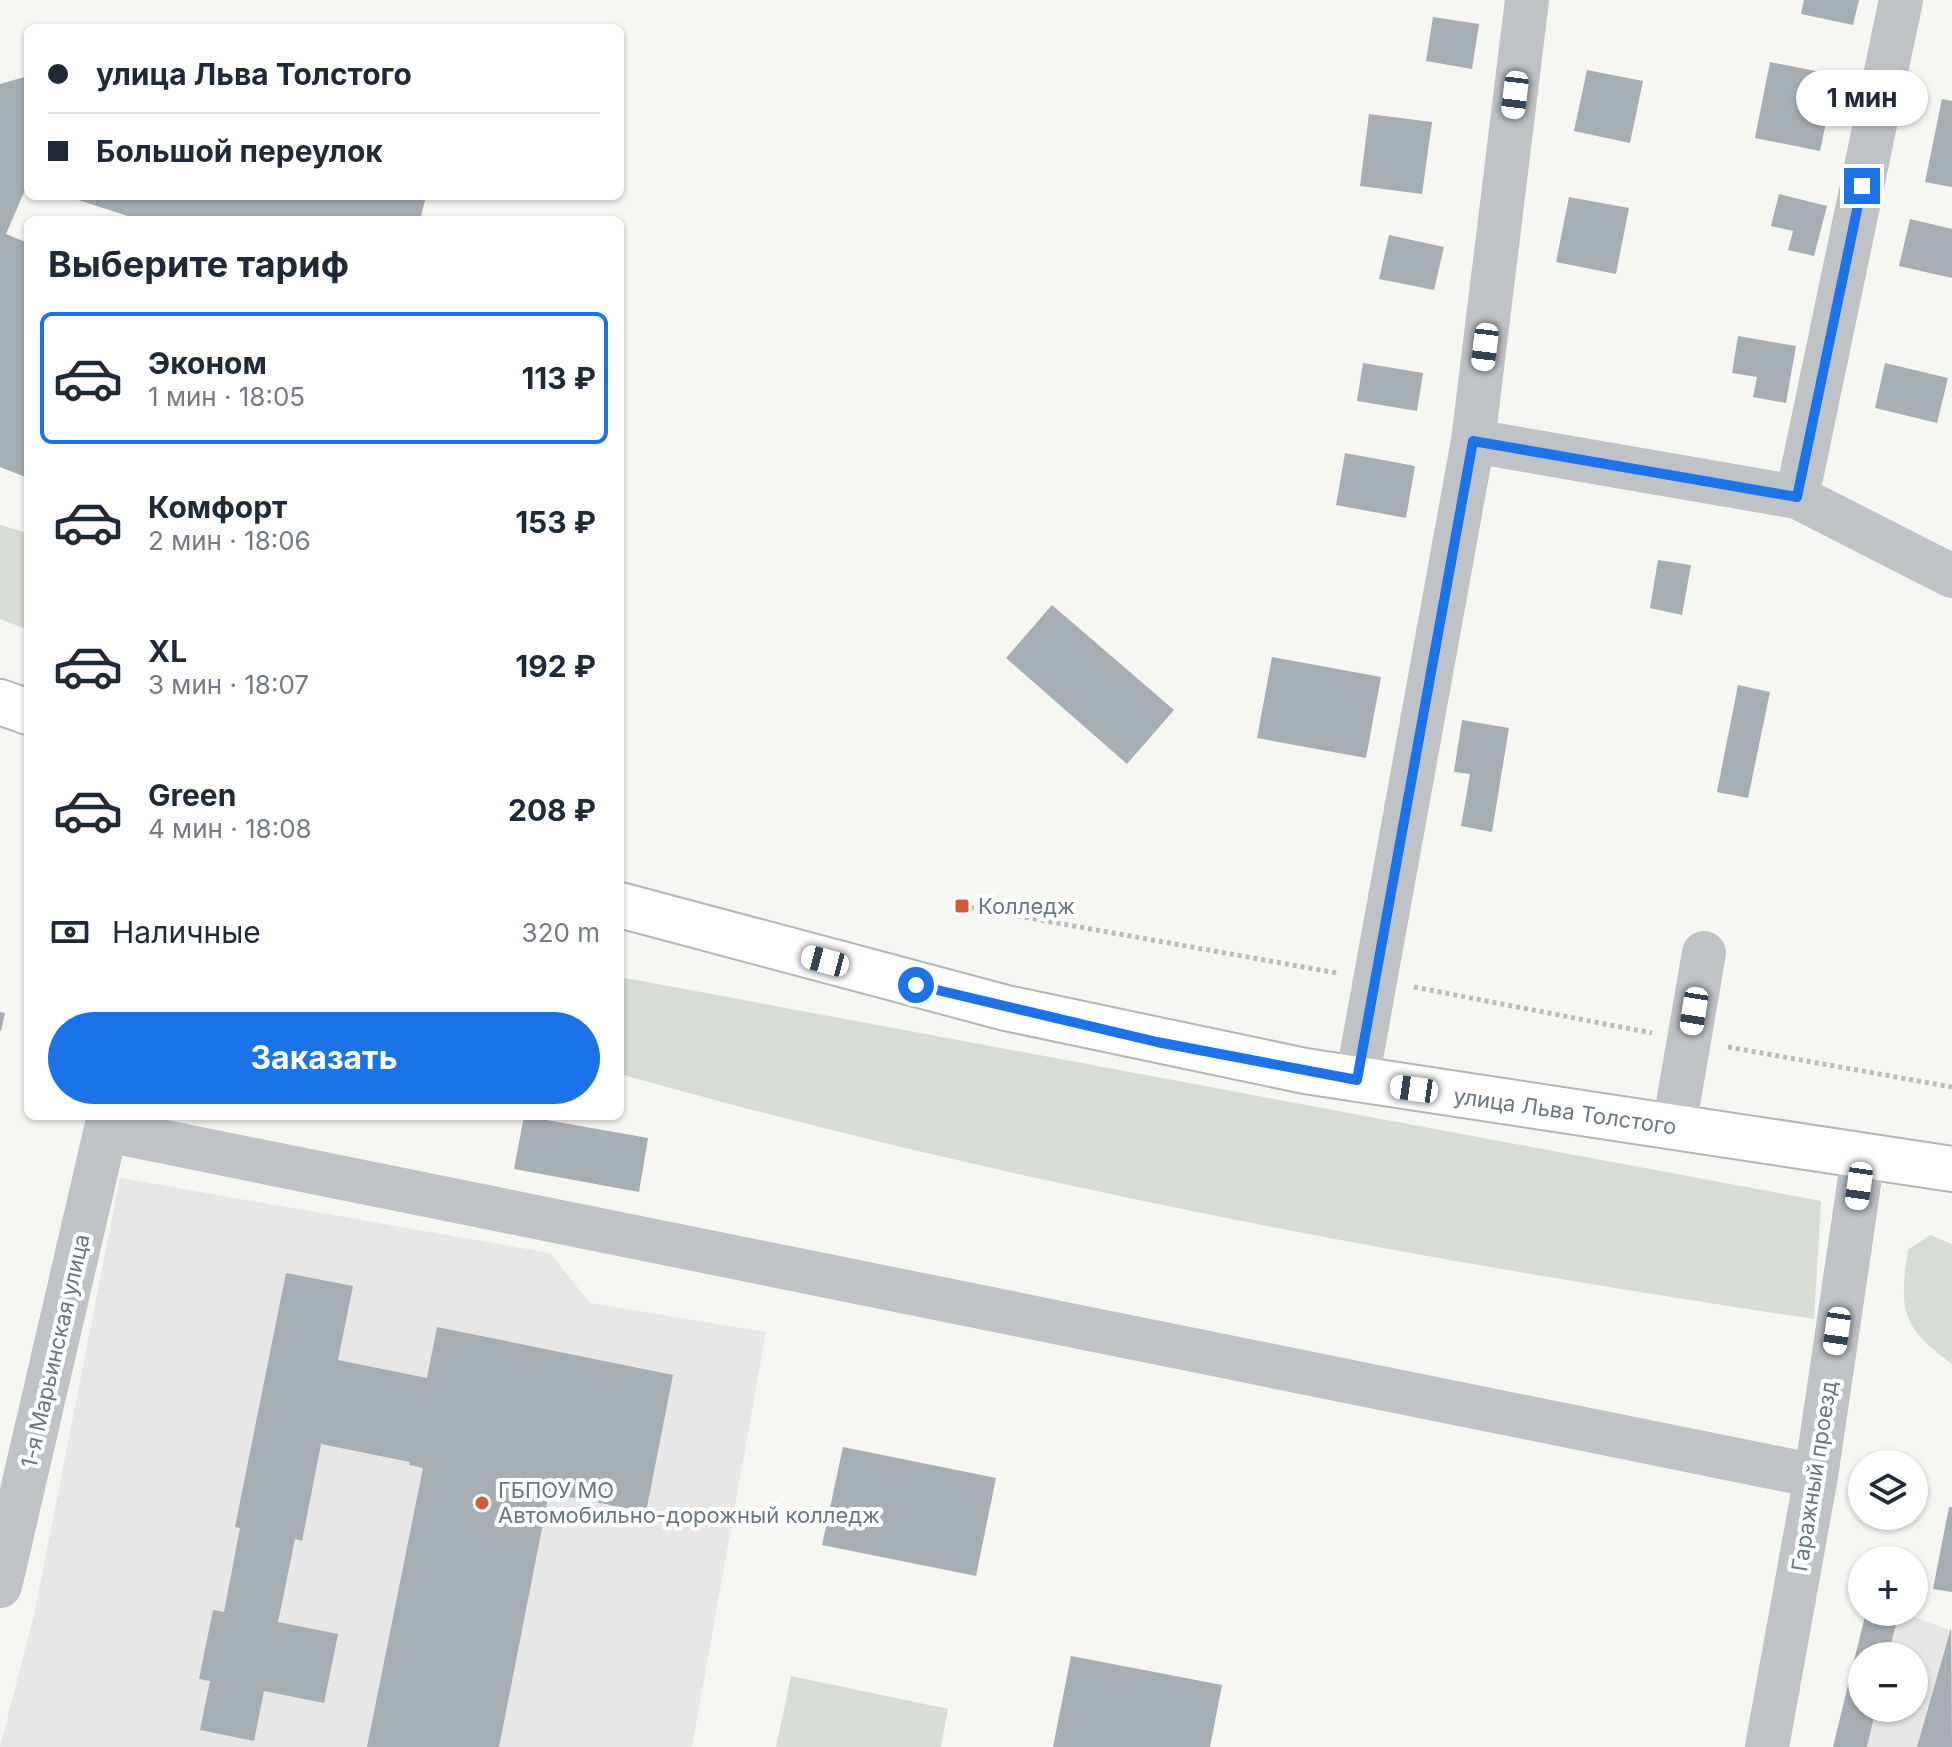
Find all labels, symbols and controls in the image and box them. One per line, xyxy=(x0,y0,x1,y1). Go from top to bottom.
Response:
text: улица Льва Толстого xyxy=(96,56,412,92)
car xyxy=(1500,70,1530,120)
callout: 1 мин xyxy=(1796,70,1928,126)
text: 1 мин xyxy=(1827,82,1897,113)
text: Большой переулок xyxy=(96,133,383,169)
route end xyxy=(1844,168,1880,204)
text: Выберите тариф xyxy=(48,242,349,286)
car xyxy=(1470,322,1500,372)
icon: car xyxy=(52,342,124,414)
text: Эконом xyxy=(148,345,267,381)
text: 113 ₽ xyxy=(521,360,596,396)
text: 1 мин · 18:05 xyxy=(148,381,305,412)
icon: car xyxy=(52,486,124,558)
text: Комфорт xyxy=(148,489,287,525)
text: 153 ₽ xyxy=(515,504,596,540)
text: 2 мин · 18:06 xyxy=(148,525,311,556)
icon: car xyxy=(52,630,124,702)
text: XL xyxy=(148,633,187,669)
text: 192 ₽ xyxy=(515,648,596,684)
text: 3 мин · 18:07 xyxy=(148,669,309,700)
icon: car xyxy=(52,774,124,846)
text: Green xyxy=(148,777,236,813)
text: 208 ₽ xyxy=(508,792,596,828)
text: 4 мин · 18:08 xyxy=(148,813,312,844)
place label: Колледж xyxy=(978,893,1075,919)
marker: Колледж xyxy=(953,897,971,915)
icon: cash xyxy=(48,910,92,954)
text: Наличные xyxy=(112,914,261,950)
text: 320 m xyxy=(522,917,600,948)
car xyxy=(799,943,851,979)
route start xyxy=(898,967,934,1003)
car xyxy=(1678,985,1710,1037)
button: Заказать xyxy=(48,1012,600,1104)
car xyxy=(1389,1074,1439,1104)
street label: улица Льва Толстого xyxy=(1452,1082,1678,1140)
car xyxy=(1844,1161,1874,1211)
street label: 1-я Марьинская улица xyxy=(15,1232,95,1470)
car xyxy=(1822,1306,1852,1356)
street label: Гаражный проезд xyxy=(1786,1379,1842,1573)
map controls xyxy=(1848,1450,1928,1722)
button: layers xyxy=(1848,1450,1928,1530)
place label: ГБПОУ МО Автомобильно-дорожный колледж xyxy=(498,1477,880,1528)
marker: ГБПОУ МО Автомобильно-дорожный колледж xyxy=(473,1494,491,1512)
button: + xyxy=(1848,1546,1928,1626)
button: − xyxy=(1848,1642,1928,1722)

